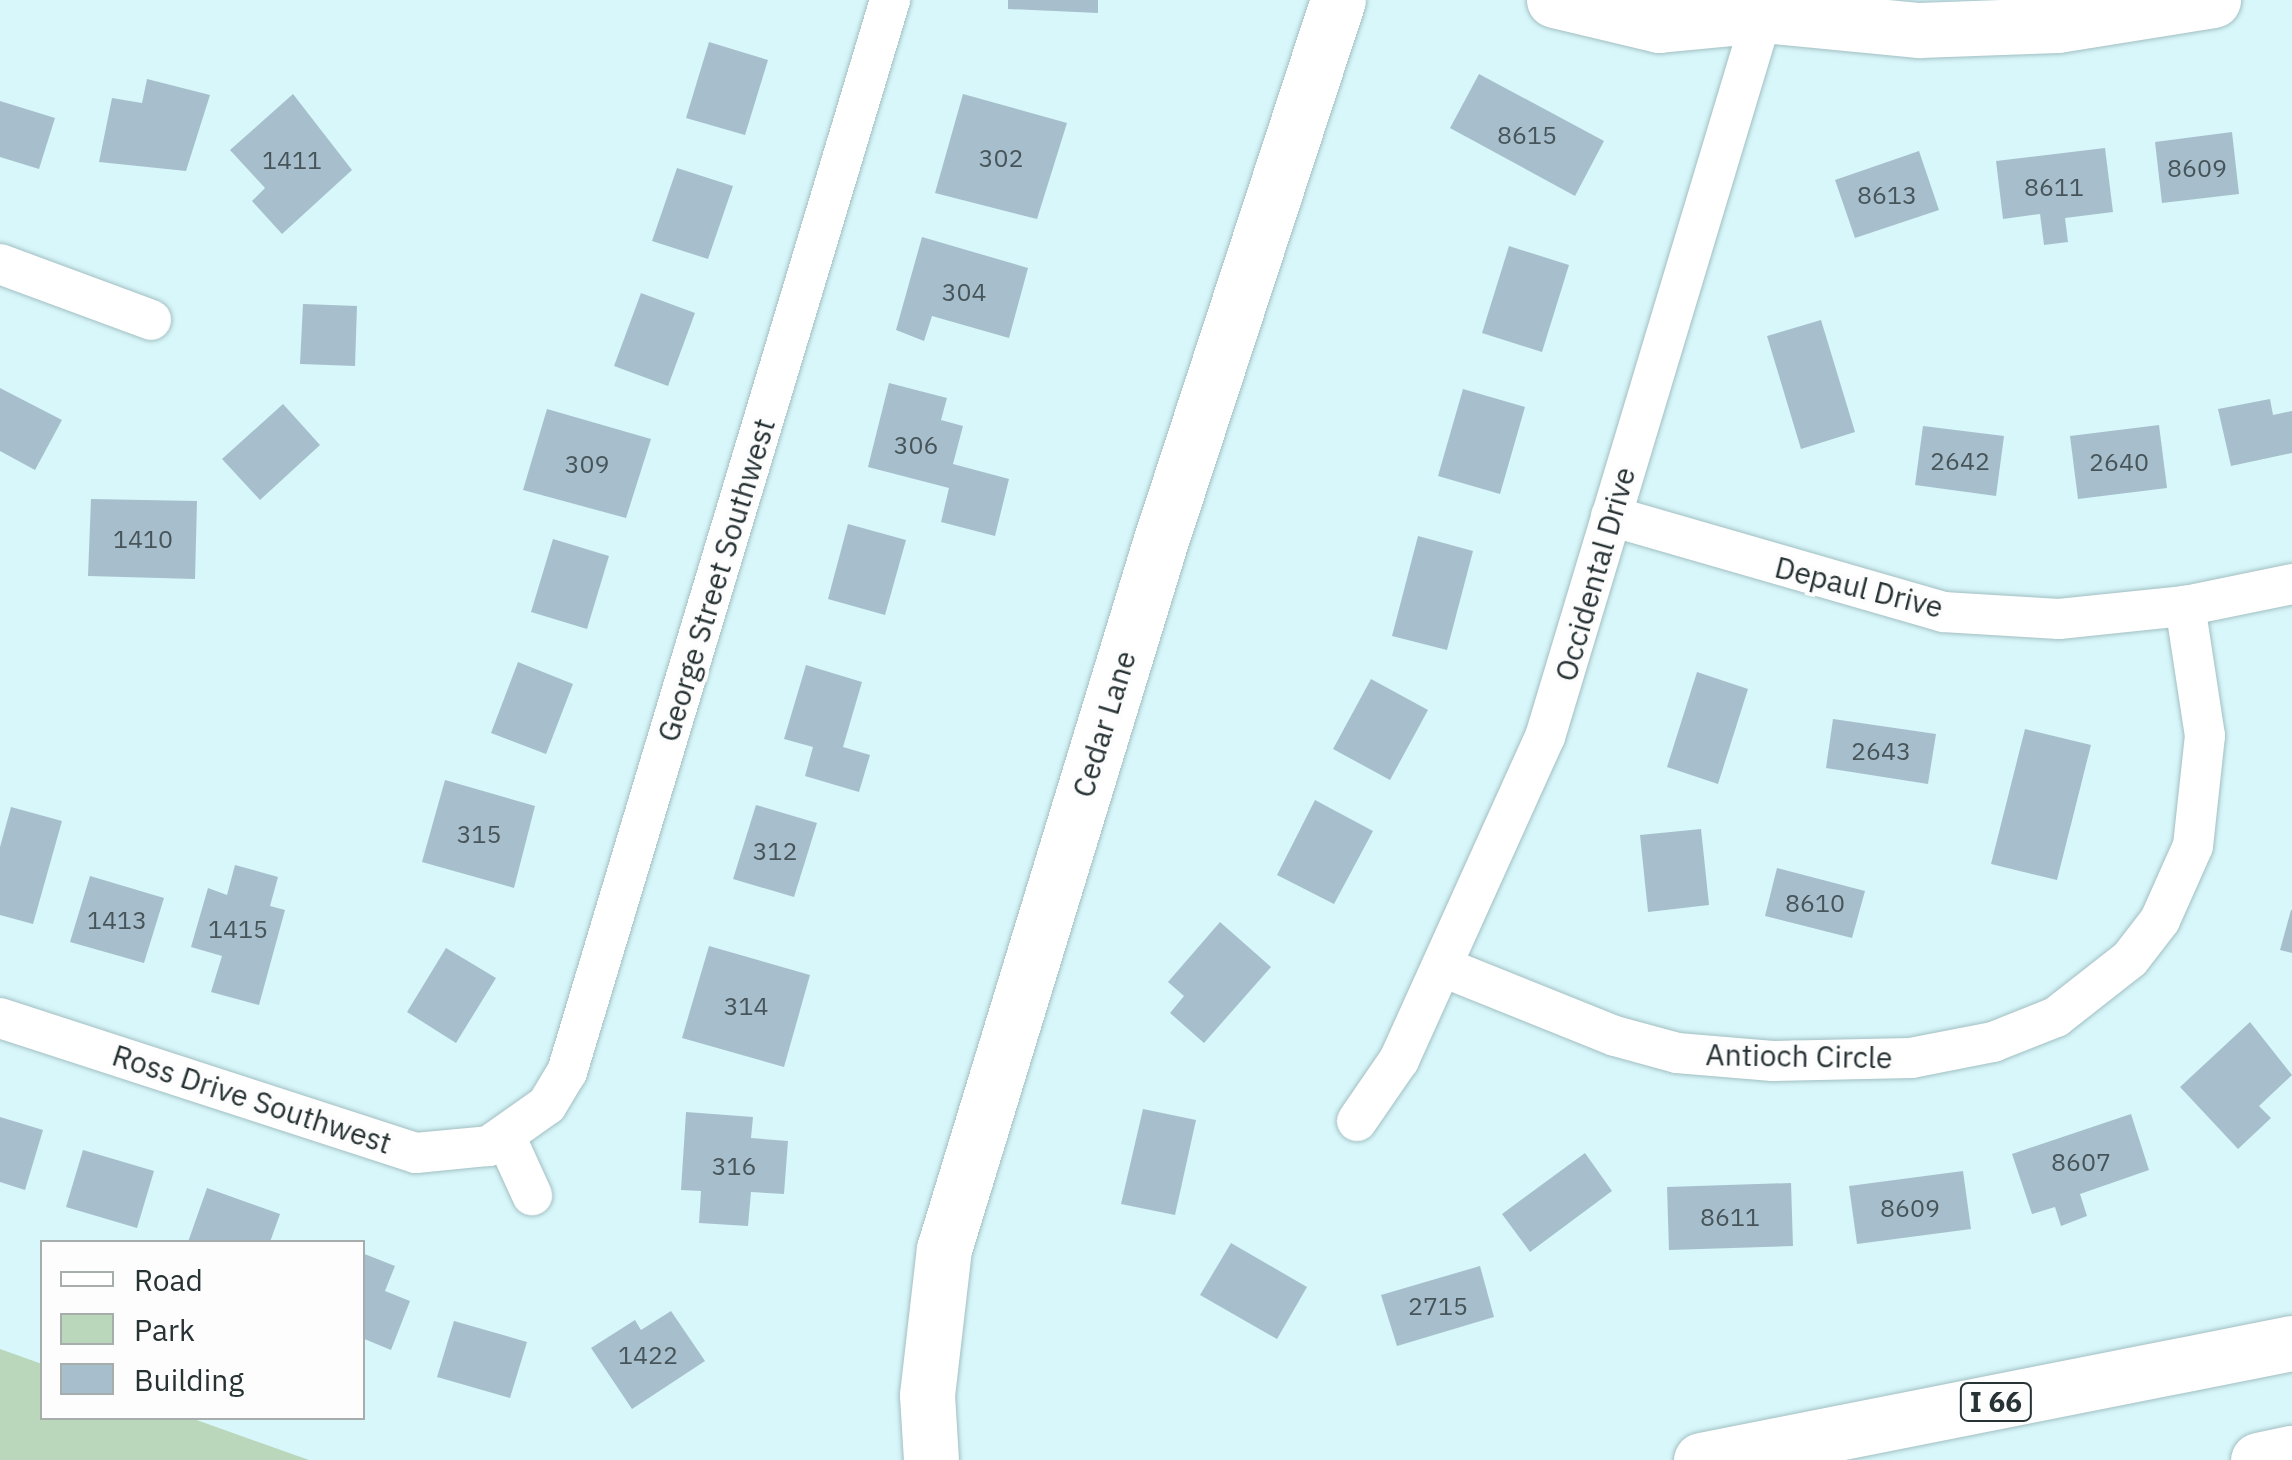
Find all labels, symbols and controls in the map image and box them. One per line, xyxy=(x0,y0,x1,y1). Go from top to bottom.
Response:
house number: 8615 xyxy=(1497,120,1557,150)
house number: 302 xyxy=(979,143,1023,173)
house number: 1411 xyxy=(262,145,322,175)
house number: 8609 xyxy=(2167,153,2227,183)
house number: 8611 xyxy=(2024,172,2084,202)
house number: 8613 xyxy=(1857,180,1917,210)
house number: 304 xyxy=(942,277,986,307)
street label: George Street Southwest xyxy=(650,414,782,746)
house number: 306 xyxy=(894,430,938,460)
house number: 2642 xyxy=(1930,446,1990,476)
house number: 2640 xyxy=(2089,447,2149,477)
house number: 309 xyxy=(565,449,609,479)
street label: Occidental Drive xyxy=(1547,463,1643,685)
house number: 1410 xyxy=(113,524,173,554)
street label: Depaul Drive xyxy=(1771,549,1947,625)
street label: Cedar Lane xyxy=(1065,646,1143,802)
house number: 2643 xyxy=(1851,736,1911,766)
house number: 315 xyxy=(457,819,501,849)
house number: 312 xyxy=(753,836,797,866)
house number: 8610 xyxy=(1785,888,1845,918)
house number: 1413 xyxy=(87,905,147,935)
house number: 1415 xyxy=(208,914,268,944)
house number: 314 xyxy=(724,991,768,1021)
street label: Antioch Circle xyxy=(1705,1036,1893,1076)
street label: Ross Drive Southwest xyxy=(108,1037,396,1161)
house number: 8607 xyxy=(2051,1147,2111,1177)
house number: 316 xyxy=(712,1151,756,1181)
house number: 8609 xyxy=(1880,1193,1940,1223)
house number: 8611 xyxy=(1700,1202,1760,1232)
legend xyxy=(40,1240,365,1420)
text: Road xyxy=(134,1260,203,1299)
house number: 2715 xyxy=(1408,1291,1468,1321)
text: Park xyxy=(134,1310,195,1349)
house number: 1422 xyxy=(618,1340,678,1370)
text: Building xyxy=(134,1360,244,1399)
road number: I 66 xyxy=(1958,1379,2034,1425)

